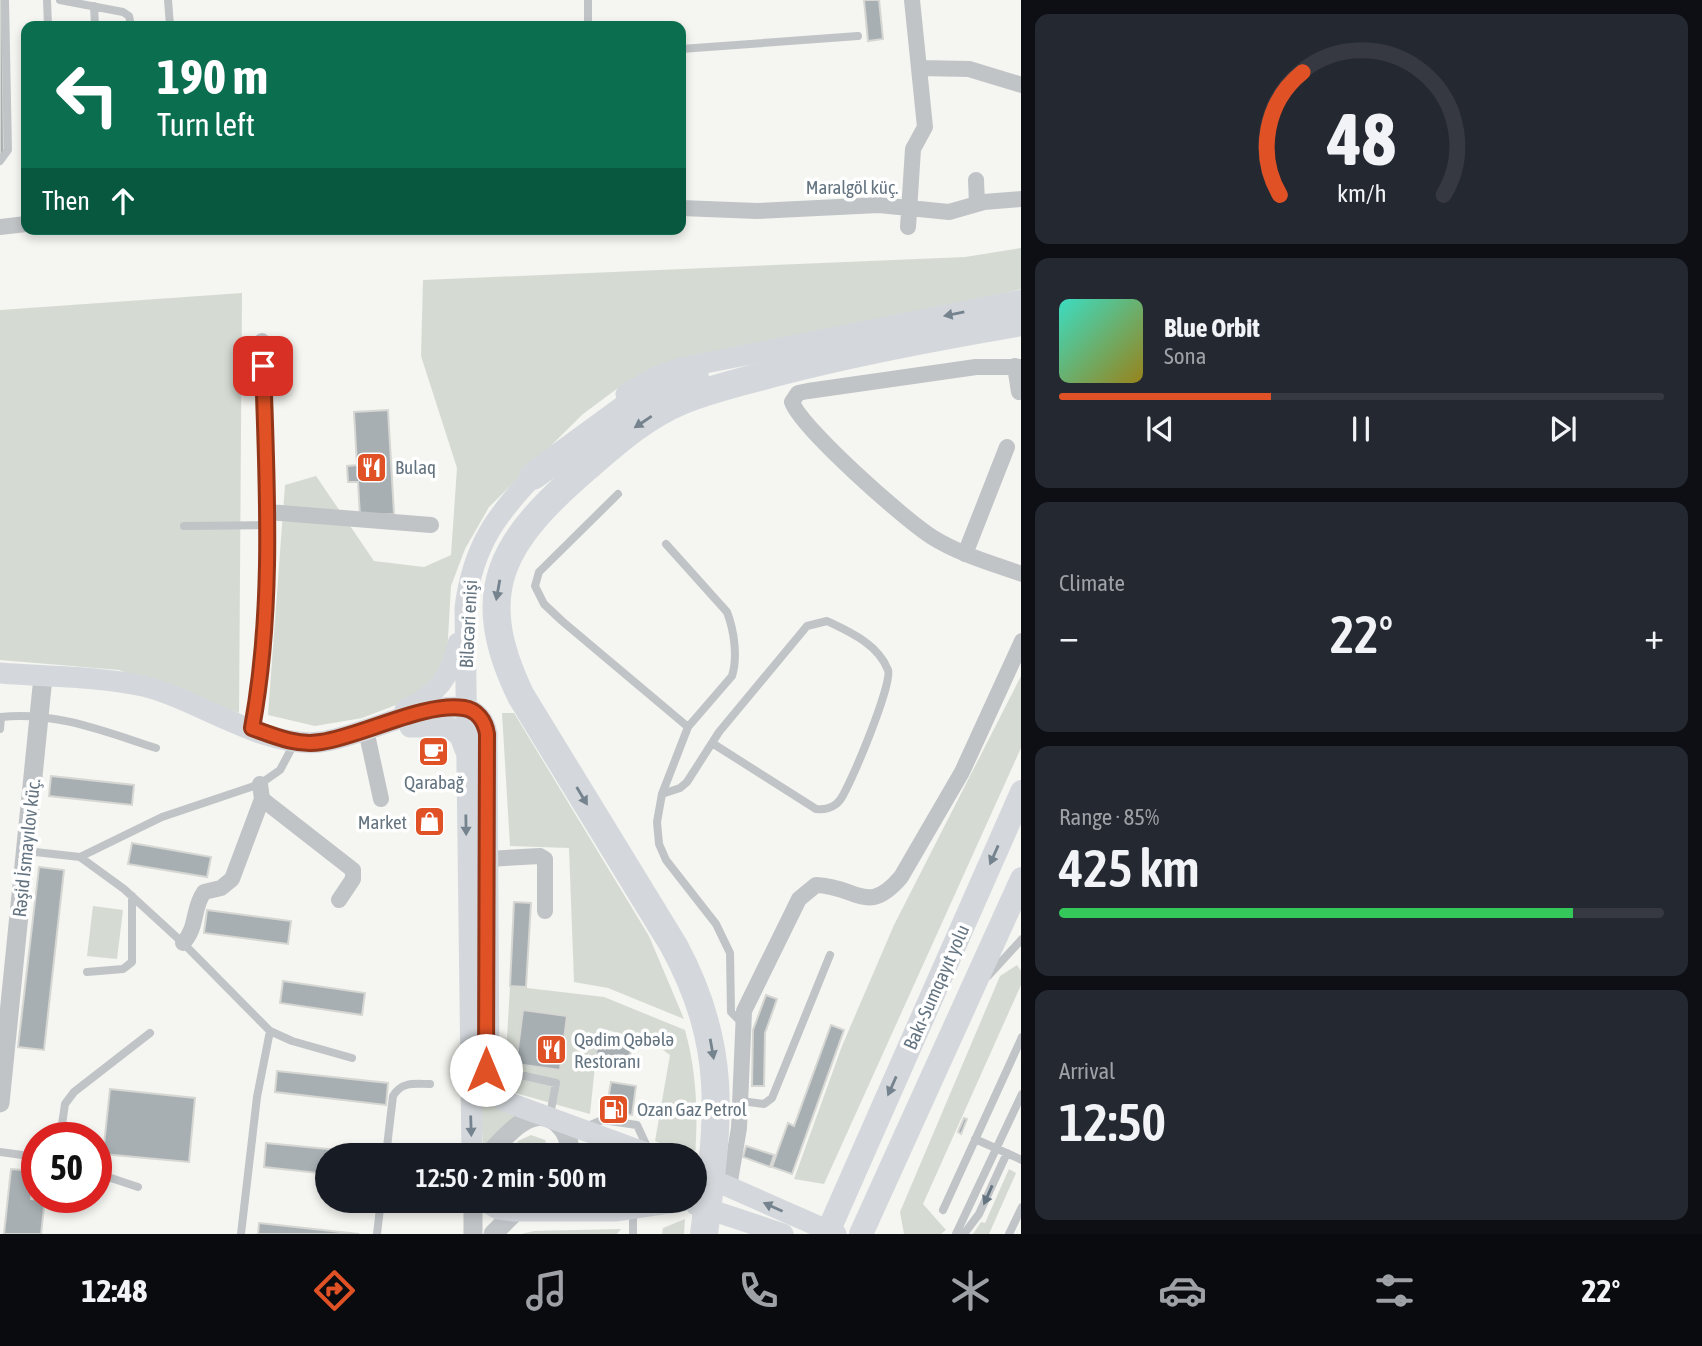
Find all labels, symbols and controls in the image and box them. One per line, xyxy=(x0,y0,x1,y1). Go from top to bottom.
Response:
text: 190 m xyxy=(157,48,268,104)
icon: left xyxy=(42,49,133,140)
text: 48 xyxy=(1326,97,1396,180)
text: Turn left xyxy=(157,106,255,143)
street label: Maralgöl küç. xyxy=(806,176,898,198)
text: km/h xyxy=(1337,179,1386,207)
icon: ahead xyxy=(104,182,142,220)
text: Then xyxy=(42,186,90,216)
one-way arrow xyxy=(943,308,965,319)
text: Blue Orbit xyxy=(1164,313,1260,343)
pin xyxy=(233,336,293,396)
text: Sona xyxy=(1164,343,1206,369)
icon: arrive xyxy=(244,347,282,385)
icon: previous xyxy=(1141,410,1179,448)
icon: pause xyxy=(1342,410,1380,448)
icon: next xyxy=(1544,410,1582,448)
one-way arrow xyxy=(633,416,653,429)
restaurant icon: Bulaq xyxy=(355,450,389,484)
place label: Bulaq xyxy=(395,456,436,478)
text: Climate xyxy=(1059,570,1125,596)
street label: Biləcəri enişi xyxy=(455,579,481,669)
one-way arrow xyxy=(493,579,504,601)
text: 22° xyxy=(1330,604,1393,664)
text: − xyxy=(1059,614,1079,657)
text: + xyxy=(1644,614,1664,657)
cafe icon: Qarabağ xyxy=(417,734,451,768)
place label: Qarabağ xyxy=(404,771,465,793)
street label: Rəşid İsmayılov küç. xyxy=(8,778,44,918)
one-way arrow xyxy=(575,786,588,805)
text: Range · 85% xyxy=(1059,804,1159,830)
shop icon: Market xyxy=(413,805,447,839)
place label: Market xyxy=(358,811,407,833)
one-way arrow xyxy=(460,814,472,836)
text: 425 km xyxy=(1059,838,1200,898)
one-way arrow xyxy=(988,845,1000,865)
street label: Bakı-Sumqayıt yolu xyxy=(899,921,973,1053)
place label: Qədim Qəbələ Restoranı xyxy=(574,1028,674,1072)
position arrow xyxy=(449,1033,523,1107)
restaurant icon: Qədim Qəbələ Restoranı xyxy=(534,1033,568,1067)
one-way arrow xyxy=(707,1038,718,1060)
text: Arrival xyxy=(1059,1058,1115,1084)
one-way arrow xyxy=(887,1075,898,1096)
fuel station icon: Ozan Gaz Petrol xyxy=(597,1092,631,1126)
text: 12:50 xyxy=(1059,1092,1166,1152)
place label: Ozan Gaz Petrol xyxy=(637,1098,747,1120)
one-way arrow xyxy=(465,1115,476,1137)
speed limit sign: 50 xyxy=(21,1122,112,1213)
text: 12:50 · 2 min · 500 m xyxy=(416,1163,606,1193)
one-way arrow xyxy=(982,1185,994,1205)
one-way arrow xyxy=(763,1201,784,1212)
icon: directions xyxy=(310,1266,359,1315)
icon: music xyxy=(522,1266,571,1315)
icon: phone xyxy=(734,1266,783,1315)
icon: climate xyxy=(946,1266,995,1315)
icon: car xyxy=(1158,1266,1207,1315)
icon: filters xyxy=(1370,1266,1419,1315)
text: 12:48 xyxy=(81,1272,147,1309)
text: 22° xyxy=(1582,1272,1620,1309)

